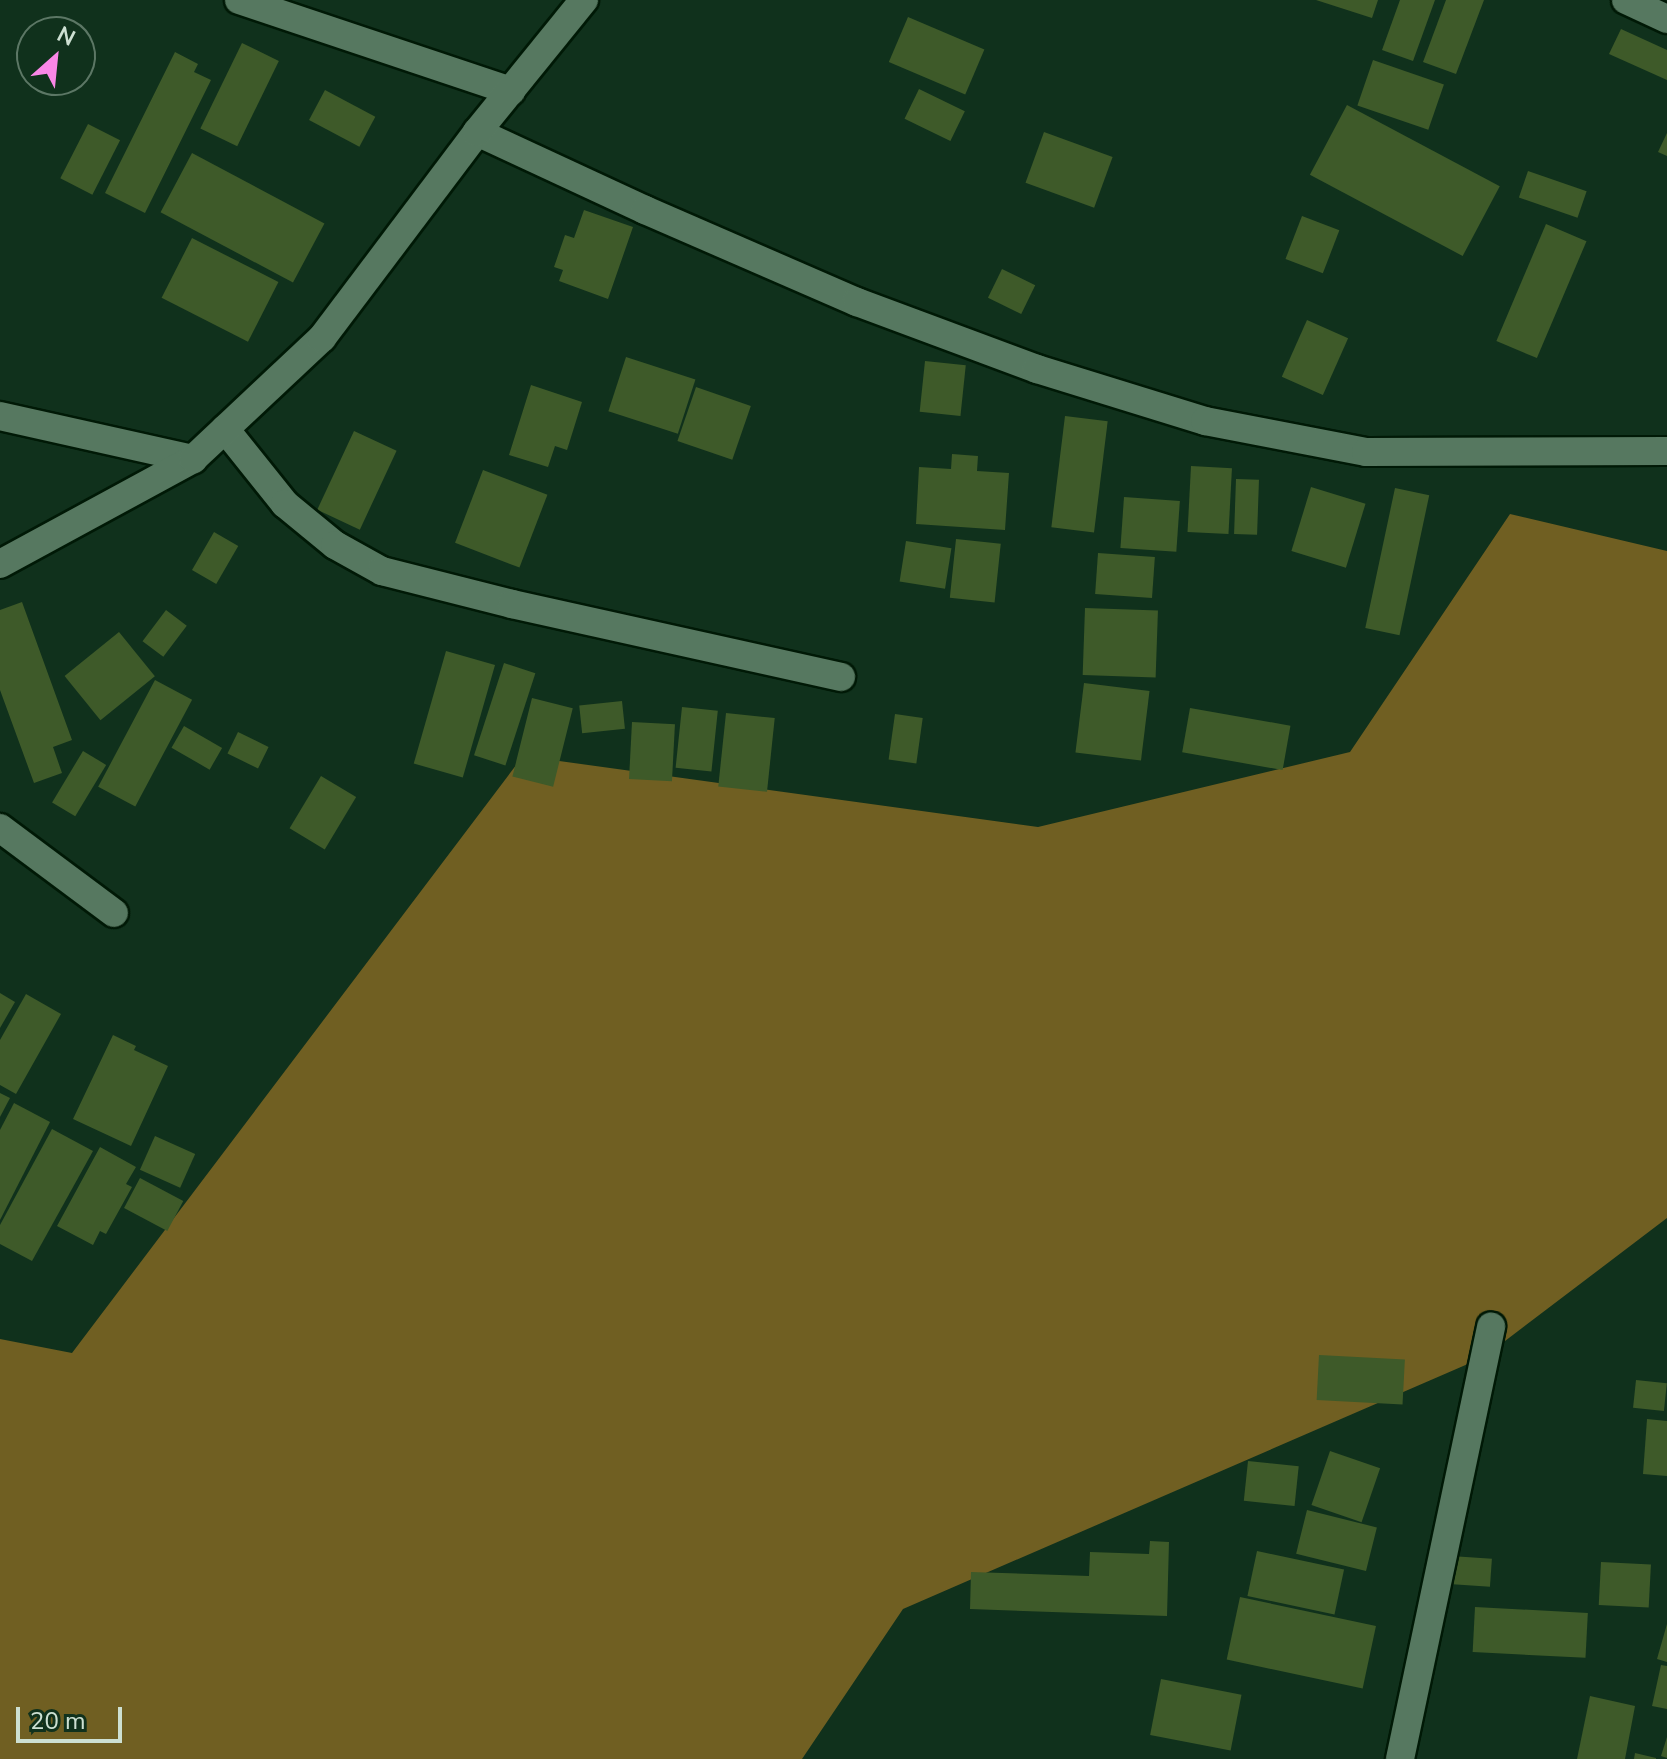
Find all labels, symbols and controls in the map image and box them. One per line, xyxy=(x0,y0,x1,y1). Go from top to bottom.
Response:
north arrow xyxy=(16,16,96,96)
text: N xyxy=(52,19,80,54)
scale bar xyxy=(20,1691,126,1741)
text: 20 m xyxy=(30,1705,86,1737)

